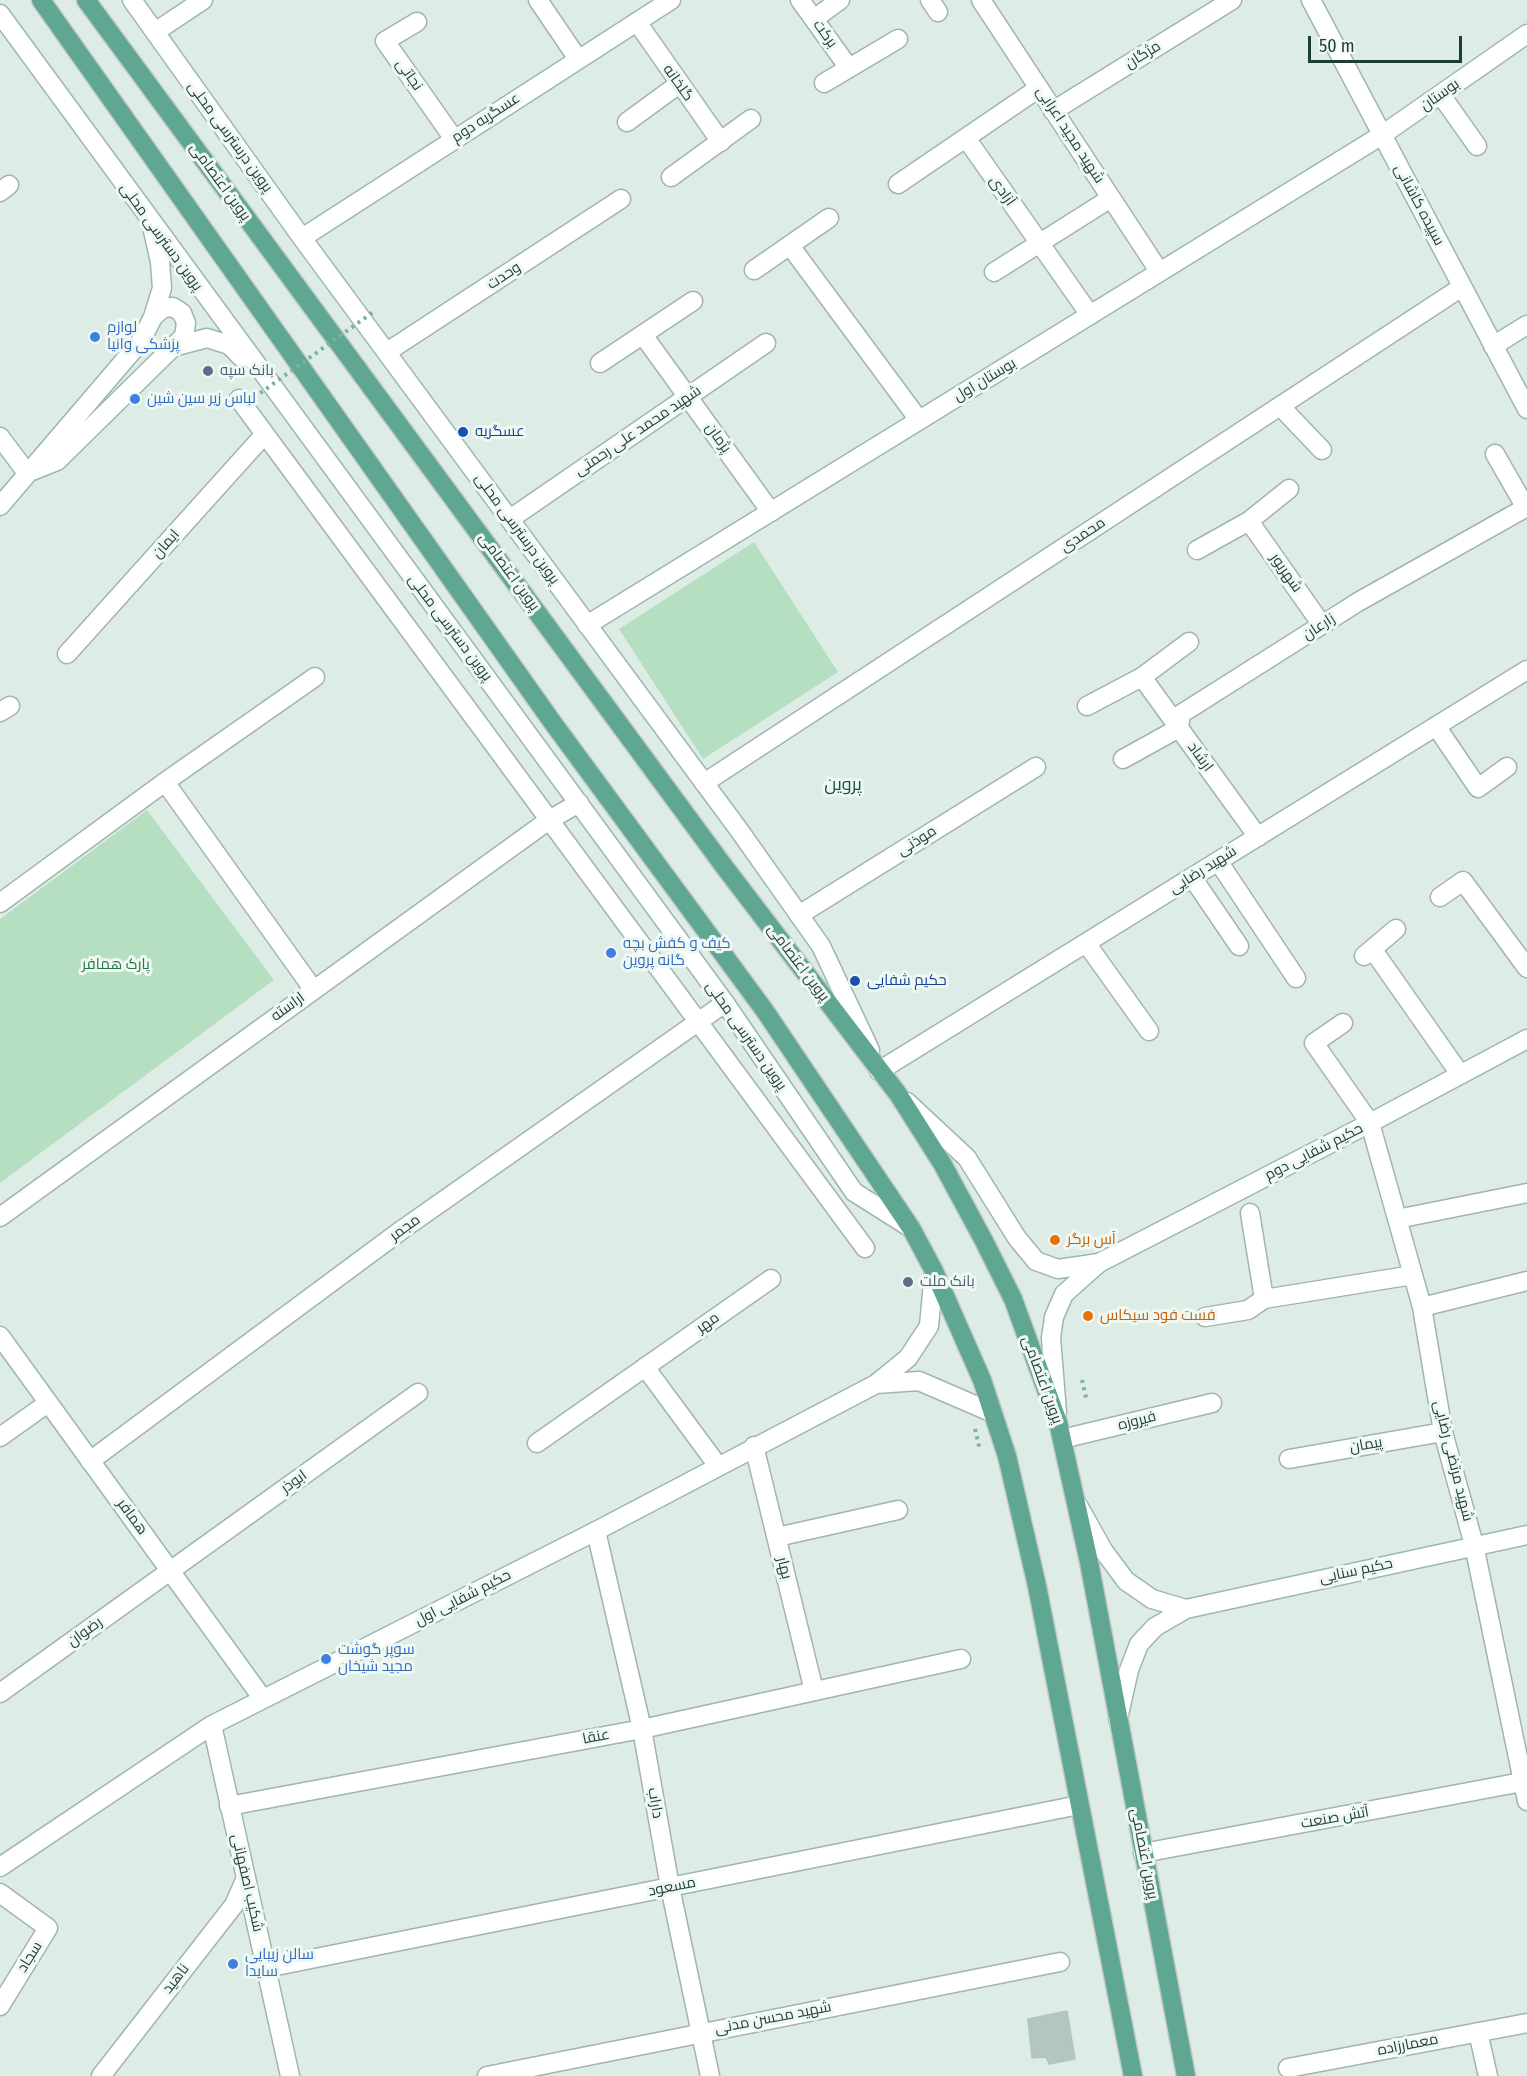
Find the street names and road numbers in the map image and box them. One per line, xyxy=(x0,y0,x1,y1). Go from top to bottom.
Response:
street label: برکت xyxy=(809,17,841,51)
street label: مژگان xyxy=(1122,37,1164,73)
street label: نجاتی xyxy=(392,56,426,94)
street label: گلخانه xyxy=(659,61,697,105)
street label: بوستان xyxy=(1417,75,1463,115)
street label: پروین درسترسی محلی xyxy=(184,78,276,196)
street label: شهید مجید اعرابی xyxy=(1032,83,1108,187)
street label: عسگریه دوم xyxy=(448,89,524,147)
street label: پروین اعتصامی xyxy=(186,139,254,225)
street label: سپیده کاشانی xyxy=(1390,161,1448,249)
street label: آزادی xyxy=(985,172,1019,210)
street label: پروین دسترسی محلی xyxy=(116,180,206,294)
street label: وحدت xyxy=(484,259,524,293)
street label: بوستان اول xyxy=(951,354,1019,406)
street label: شهید محمد علی رحمتی xyxy=(571,382,705,480)
street label: پژمان xyxy=(701,420,735,456)
street label: پروین درسترسی محلی xyxy=(471,470,563,588)
street label: محمدی xyxy=(1057,514,1109,556)
street label: ایمان xyxy=(148,526,184,562)
street label: پروین اعتصامی xyxy=(475,529,543,615)
street label: شهریور xyxy=(1266,550,1306,596)
street label: پروین دسترسی محلی xyxy=(404,571,496,685)
street label: زارعان xyxy=(1299,610,1339,644)
street label: ارشاد xyxy=(1183,739,1217,775)
street label: موذنی xyxy=(894,822,940,860)
street label: شهید رضایی xyxy=(1166,842,1240,898)
street label: پروین اعتصامی xyxy=(763,921,833,1005)
street label: پروین دسترسی محلی xyxy=(702,978,790,1094)
street label: اراسته xyxy=(268,989,308,1025)
street label: حکیم شفایی دوم xyxy=(1262,1119,1366,1185)
street label: مجمر xyxy=(386,1211,424,1245)
street label: مهر xyxy=(693,1309,723,1337)
street label: پروین اعتصامی xyxy=(1018,1334,1066,1426)
street label: شهید مرتضی رضایی xyxy=(1429,1399,1477,1523)
street label: فیروزه xyxy=(1116,1408,1158,1434)
street label: پیمان xyxy=(1348,1433,1384,1457)
street label: ابوذر xyxy=(277,1467,311,1497)
street label: همافر xyxy=(113,1495,151,1539)
street label: حکیم سنایی xyxy=(1318,1554,1394,1588)
street label: بهار xyxy=(773,1555,795,1581)
street label: حکیم شفایی اول xyxy=(412,1566,514,1630)
street label: رضوان xyxy=(64,1613,106,1651)
street label: عنقا xyxy=(581,1726,611,1748)
street label: داراب xyxy=(643,1786,667,1820)
street label: آتش صنعت xyxy=(1300,1803,1370,1833)
street label: پروین اعتصامی xyxy=(1126,1807,1162,1901)
street label: شکیب اصفهانی xyxy=(227,1832,267,1934)
street label: مسعود xyxy=(647,1874,697,1900)
street label: سجاد xyxy=(14,1938,46,1976)
street label: ناهید xyxy=(159,1961,193,1997)
street label: شهید محسن مدنی xyxy=(713,1998,833,2038)
street label: معمارزاده xyxy=(1376,2030,1440,2060)

